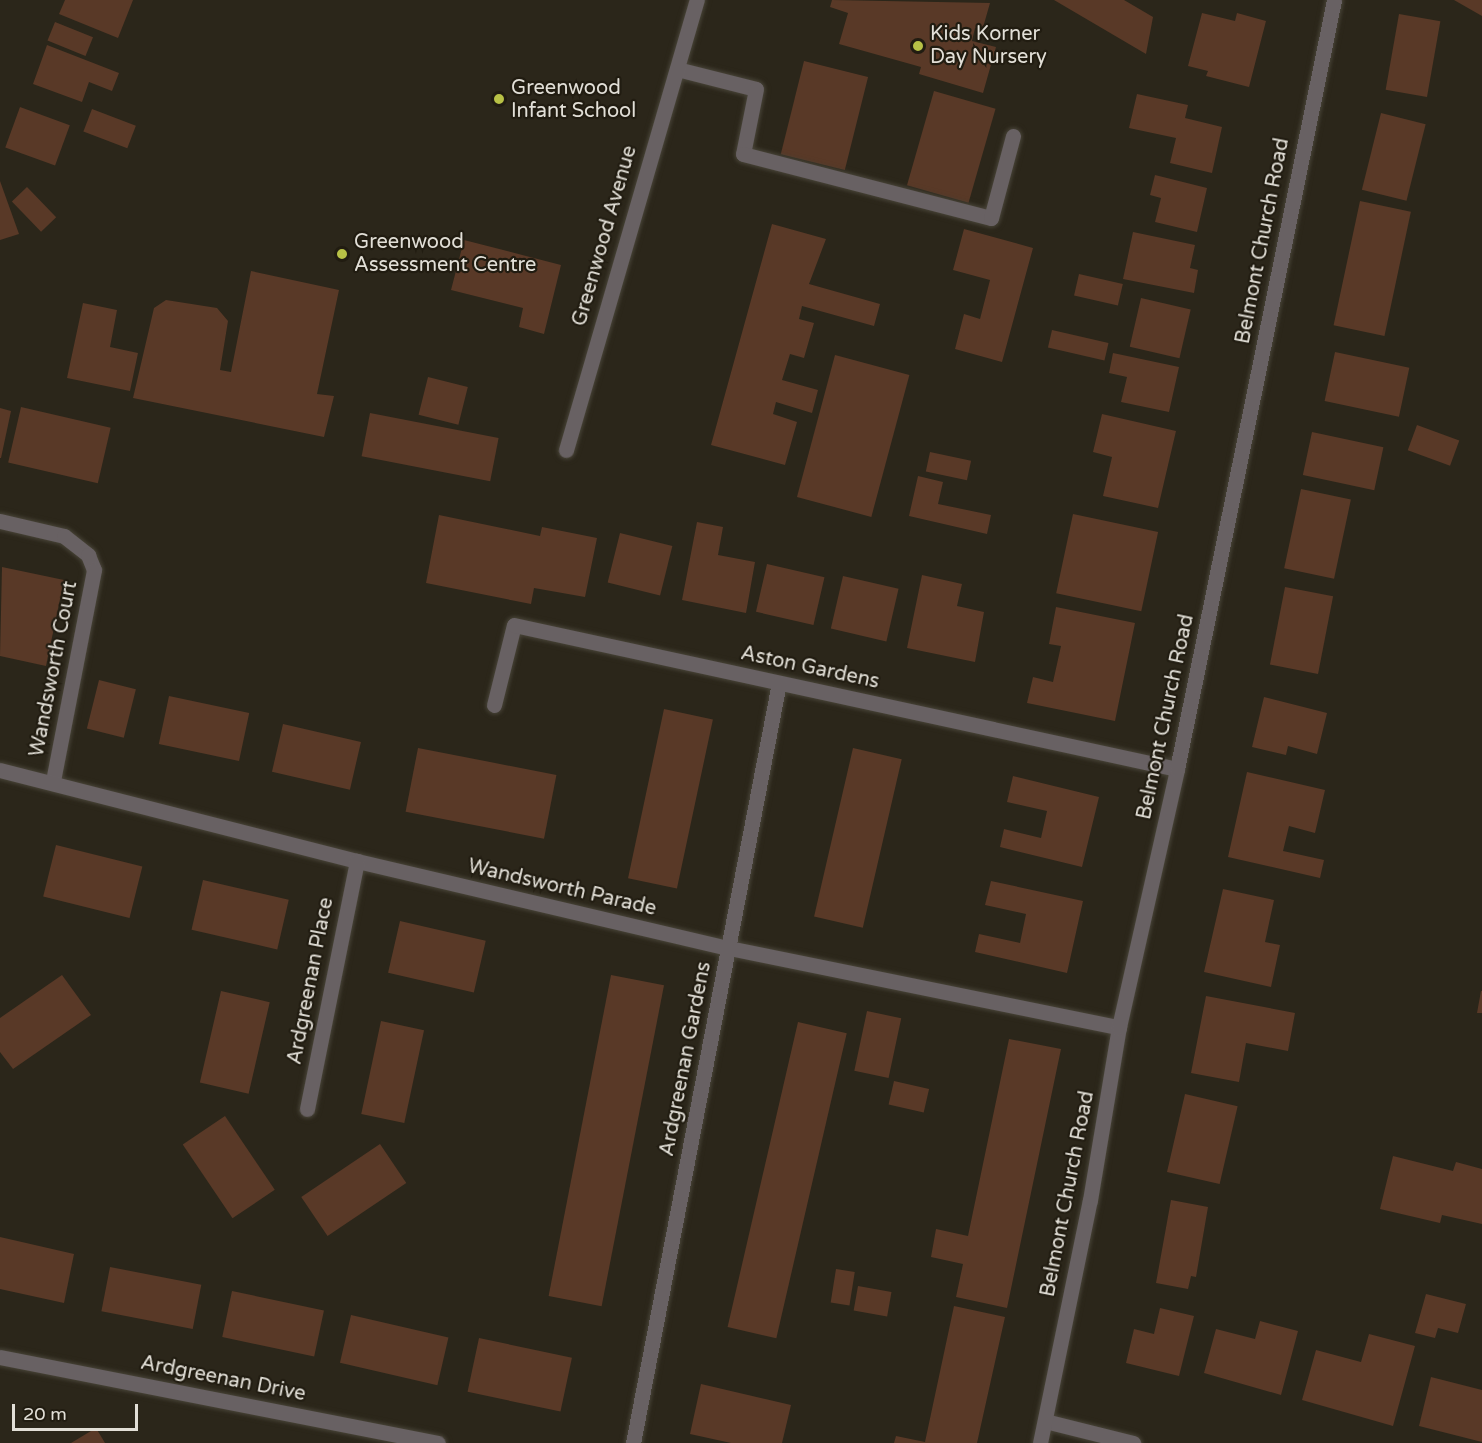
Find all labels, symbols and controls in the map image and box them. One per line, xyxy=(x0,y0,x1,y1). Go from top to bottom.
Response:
place label: Kids Korner Day Nursery xyxy=(930,22,1047,69)
marker: Kids Korner Day Nursery xyxy=(911,39,925,53)
place label: Greenwood Infant School xyxy=(511,76,636,123)
marker: Greenwood Infant School xyxy=(492,92,506,106)
street label: Belmont Church Road xyxy=(1231,136,1295,346)
street label: Greenwood Avenue xyxy=(568,143,642,329)
place label: Greenwood Assessment Centre xyxy=(354,231,536,278)
marker: Greenwood Assessment Centre xyxy=(335,247,349,261)
street label: Wandsworth Court xyxy=(25,579,83,759)
street label: Belmont Church Road xyxy=(1133,612,1199,822)
street label: Aston Gardens xyxy=(739,642,881,694)
street label: Wandsworth Parade xyxy=(466,855,658,921)
street label: Ardgreenan Place xyxy=(283,895,339,1067)
street label: Ardgreenan Gardens xyxy=(655,960,717,1158)
street label: Belmont Church Road xyxy=(1036,1089,1100,1299)
street label: Ardgreenan Drive xyxy=(139,1351,307,1407)
scale bar xyxy=(15,1392,141,1430)
text: 20 m xyxy=(23,1403,67,1425)

